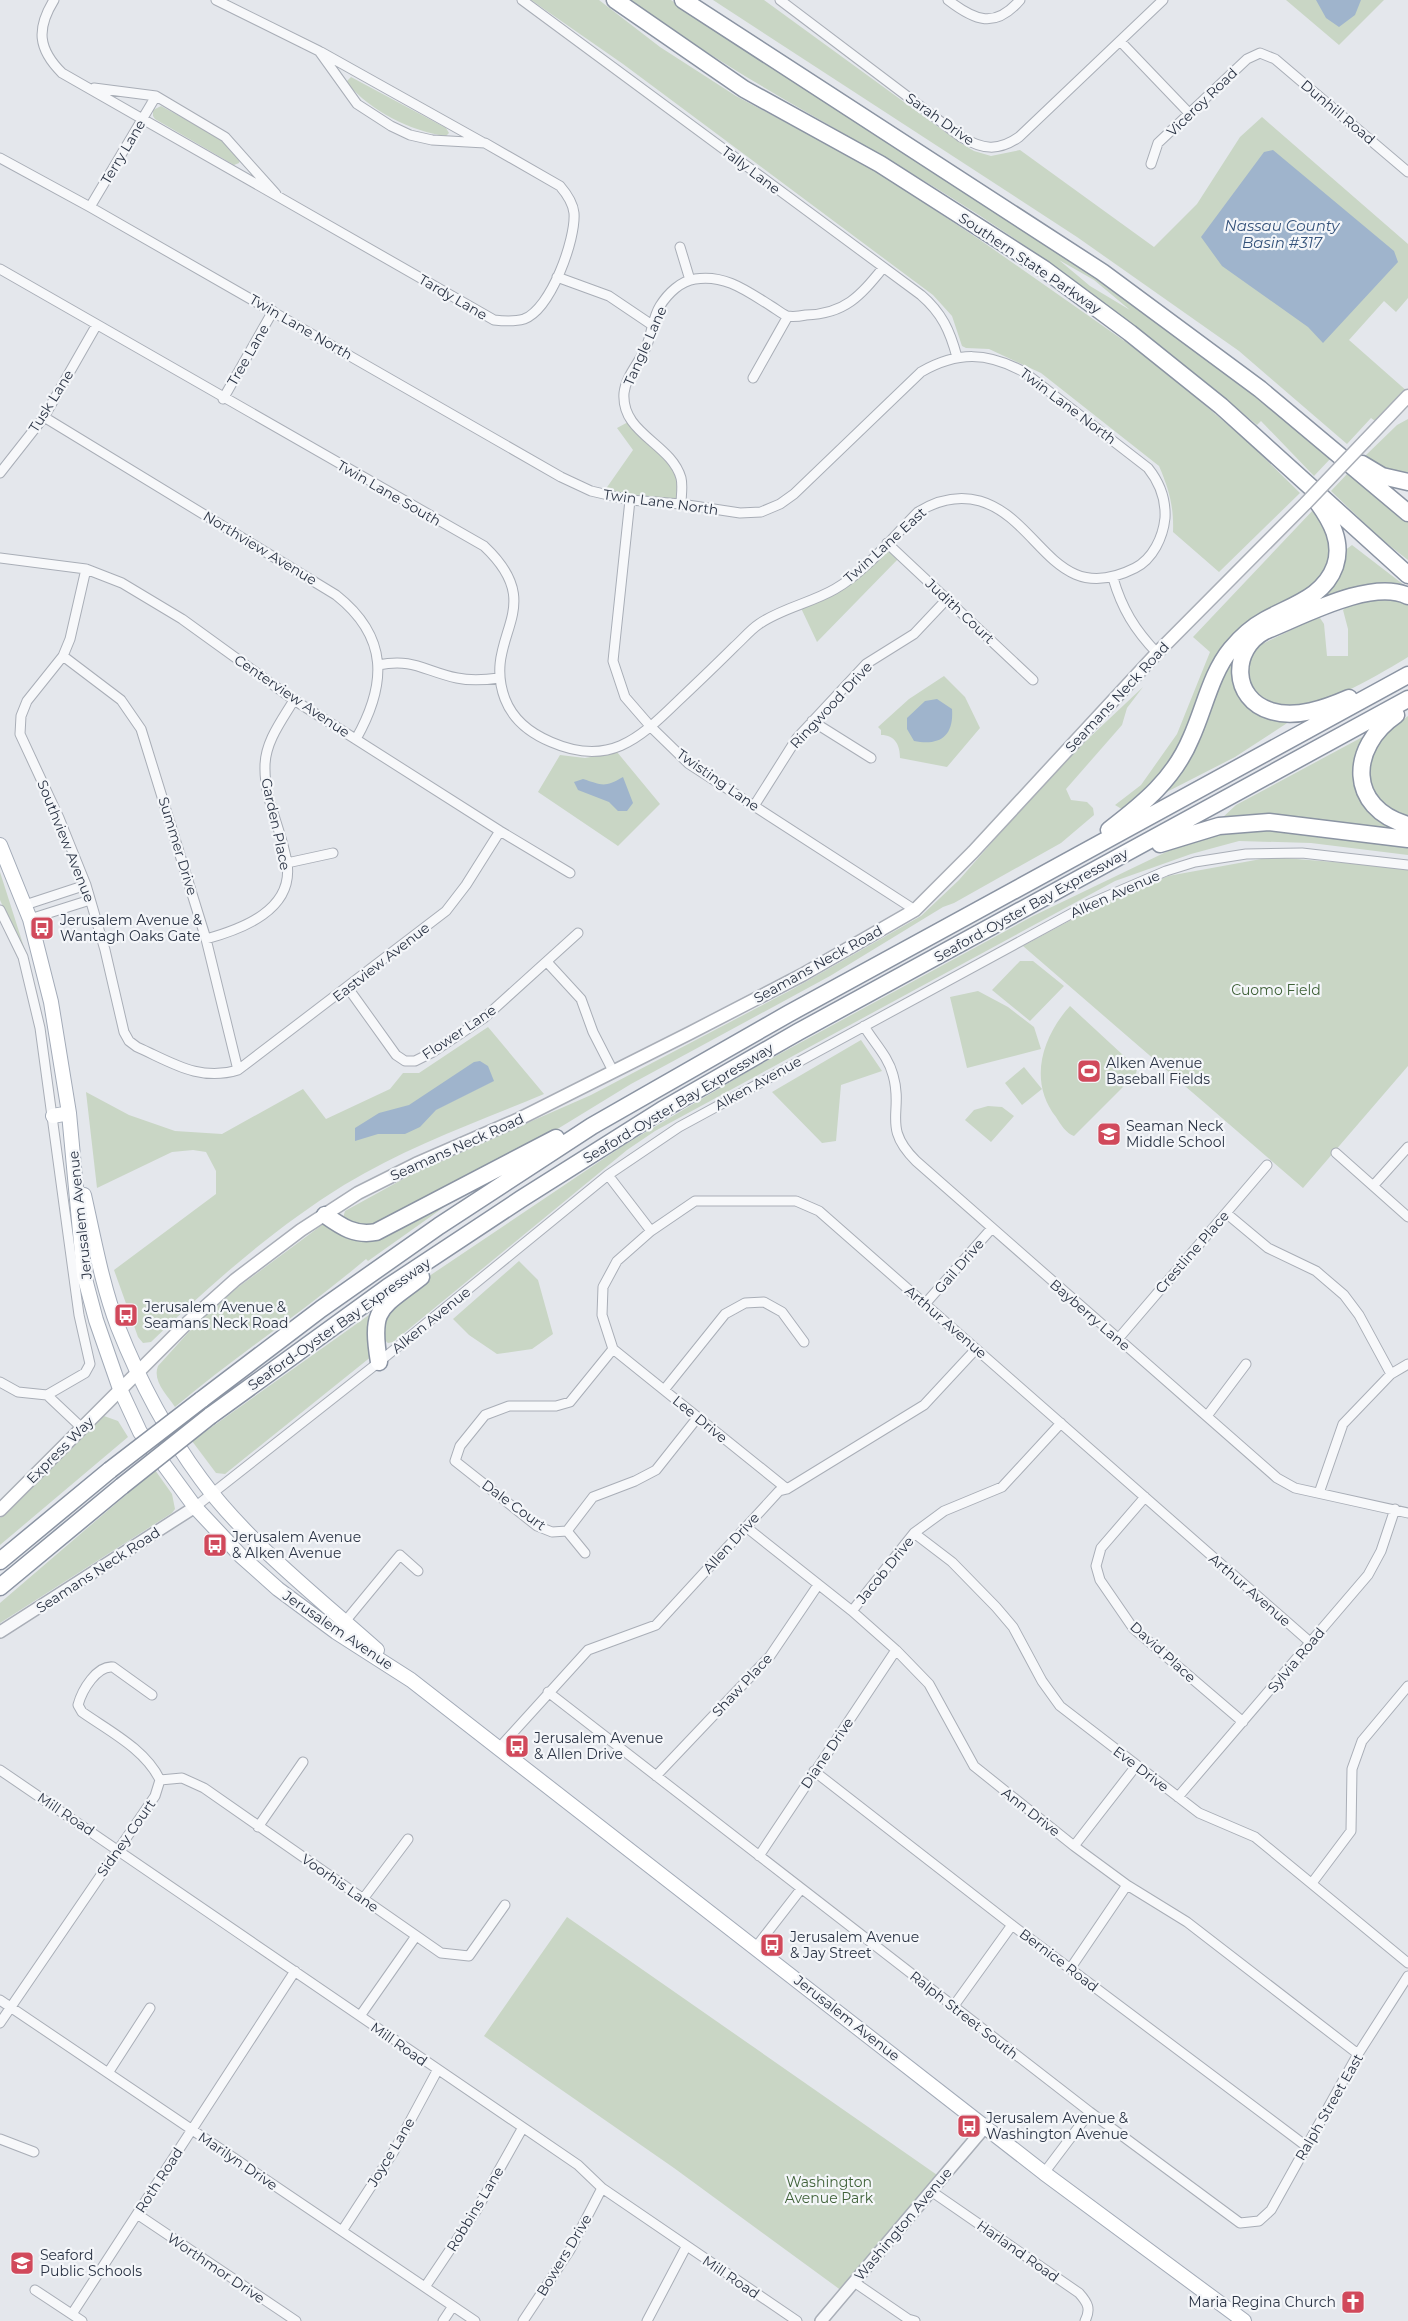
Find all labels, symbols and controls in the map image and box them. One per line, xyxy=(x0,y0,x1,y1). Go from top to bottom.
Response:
street label: Viceroy Road xyxy=(1163,64,1241,140)
street label: Dunhill Road xyxy=(1297,76,1379,148)
street label: Sarah Drive xyxy=(902,89,978,149)
street label: Terry Lane xyxy=(97,116,149,188)
street label: Tally Lane xyxy=(718,142,784,198)
street label: Southern State Parkway xyxy=(955,209,1105,318)
water label: Nassau County Basin #317 xyxy=(1225,216,1340,252)
street label: Tardy Lane xyxy=(415,270,491,324)
street label: Twin Lane North xyxy=(246,290,356,364)
street label: Tangle Lane xyxy=(619,303,671,389)
street label: Tree Lane xyxy=(223,321,273,389)
street label: Twin Lane North xyxy=(1016,364,1120,448)
street label: Tusk Lane xyxy=(25,366,77,436)
street label: Twin Lane South xyxy=(334,456,444,530)
street label: Twin Lane North xyxy=(602,485,720,519)
street label: Twin Lane East xyxy=(840,503,930,587)
street label: Northview Avenue xyxy=(200,507,320,589)
street label: Judith Court xyxy=(921,574,998,648)
street label: Seamans Neck Road xyxy=(1061,638,1173,756)
street label: Centerview Avenue xyxy=(231,651,353,741)
street label: Ringwood Drive xyxy=(786,658,876,752)
street label: Twisting Lane xyxy=(673,745,763,815)
street label: Garden Place xyxy=(257,776,295,872)
street label: Southview Avenue xyxy=(33,777,99,905)
street label: Summer Drive xyxy=(154,795,202,897)
street label: Seaford-Oyster Bay Expressway xyxy=(931,844,1132,966)
street label: Alken Avenue xyxy=(1067,866,1163,922)
place label: Jerusalem Avenue & Wantagh Oaks Gate xyxy=(59,911,203,945)
bus stop icon: Jerusalem Avenue & Wantagh Oaks Gate xyxy=(29,915,55,941)
street label: Eastview Avenue xyxy=(329,918,433,1006)
street label: Seamans Neck Road xyxy=(750,921,886,1007)
park label: Cuomo Field xyxy=(1231,981,1321,999)
street label: Flower Lane xyxy=(419,1001,499,1063)
street label: Seaford-Oyster Bay Expressway xyxy=(579,1039,777,1167)
street label: Alken Avenue xyxy=(712,1052,804,1114)
place label: Alken Avenue Baseball Fields xyxy=(1106,1054,1210,1088)
sports icon: Alken Avenue Baseball Fields xyxy=(1076,1058,1102,1084)
street label: Seamans Neck Road xyxy=(387,1109,527,1185)
place label: Seaman Neck Middle School xyxy=(1126,1117,1225,1151)
school or university icon: Seaman Neck Middle School xyxy=(1096,1121,1122,1147)
street label: Jerusalem Avenue xyxy=(64,1150,96,1281)
street label: Crestline Place xyxy=(1151,1207,1233,1297)
street label: Gail Drive xyxy=(930,1235,988,1297)
street label: Seaford-Oyster Bay Expressway xyxy=(244,1254,434,1394)
street label: Bayberry Lane xyxy=(1046,1275,1134,1355)
street label: Arthur Avenue xyxy=(901,1282,991,1362)
street label: Alken Avenue xyxy=(388,1283,474,1357)
place label: Jerusalem Avenue & Seamans Neck Road xyxy=(143,1298,288,1332)
bus stop icon: Jerusalem Avenue & Seamans Neck Road xyxy=(113,1302,139,1328)
street label: Lee Drive xyxy=(669,1391,731,1447)
street label: Express Way xyxy=(23,1412,98,1487)
street label: Dale Court xyxy=(478,1476,550,1535)
street label: Allen Drive xyxy=(699,1509,763,1577)
street label: Seamans Neck Road xyxy=(33,1523,163,1617)
place label: Jerusalem Avenue & Alken Avenue xyxy=(231,1528,361,1562)
bus stop icon: Jerusalem Avenue & Alken Avenue xyxy=(202,1532,228,1558)
street label: Jacob Drive xyxy=(852,1533,918,1608)
street label: Arthur Avenue xyxy=(1205,1550,1295,1630)
street label: Jerusalem Avenue xyxy=(279,1586,397,1674)
street label: David Place xyxy=(1126,1618,1200,1686)
street label: Sylvia Road xyxy=(1263,1624,1329,1696)
street label: Shaw Place xyxy=(708,1649,776,1721)
street label: Diane Drive xyxy=(797,1714,857,1792)
place label: Jerusalem Avenue & Allen Drive xyxy=(533,1729,663,1763)
bus stop icon: Jerusalem Avenue & Allen Drive xyxy=(504,1733,530,1759)
street label: Eve Drive xyxy=(1109,1742,1173,1796)
street label: Ann Drive xyxy=(998,1784,1064,1840)
street label: Mill Road xyxy=(34,1788,98,1840)
street label: Sidney Court xyxy=(93,1796,159,1880)
street label: Voorhis Lane xyxy=(298,1850,382,1916)
street label: Bernice Road xyxy=(1016,1924,1102,1996)
place label: Jerusalem Avenue & Jay Street xyxy=(789,1928,919,1962)
bus stop icon: Jerusalem Avenue & Jay Street xyxy=(759,1932,785,1958)
street label: Ralph Street South xyxy=(906,1967,1022,2063)
street label: Jerusalem Avenue xyxy=(790,1971,903,2065)
street label: Mill Road xyxy=(367,2018,431,2070)
street label: Ralph Street East xyxy=(1291,2050,1367,2164)
place label: Jerusalem Avenue & Washington Avenue xyxy=(985,2109,1129,2143)
bus stop icon: Jerusalem Avenue & Washington Avenue xyxy=(956,2113,982,2139)
street label: Joyce Lane xyxy=(363,2114,419,2191)
street label: Marilyn Drive xyxy=(195,2128,281,2194)
street label: Roth Road xyxy=(131,2144,187,2216)
street label: Robbins Lane xyxy=(443,2163,507,2255)
street label: Washington Avenue xyxy=(850,2164,956,2284)
park label: Washington Avenue Park xyxy=(785,2173,874,2207)
street label: Bowers Drive xyxy=(532,2211,596,2299)
street label: Harland Road xyxy=(973,2216,1063,2286)
street label: Worthmor Drive xyxy=(164,2229,268,2307)
place label: Seaford Public Schools xyxy=(40,2246,142,2280)
school or university icon: Seaford Public Schools xyxy=(9,2250,35,2276)
street label: Mill Road xyxy=(699,2251,763,2303)
church icon: Maria Regina Church xyxy=(1340,2289,1366,2315)
place label: Maria Regina Church xyxy=(1188,2293,1336,2311)

